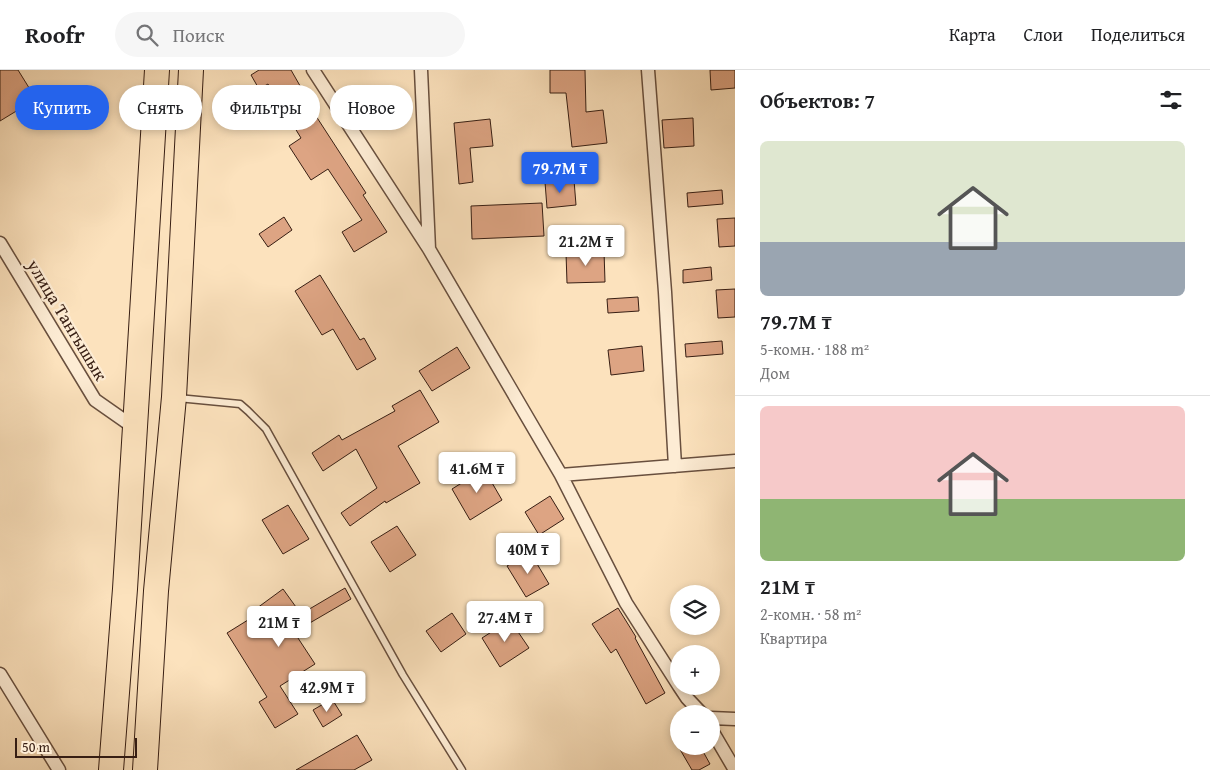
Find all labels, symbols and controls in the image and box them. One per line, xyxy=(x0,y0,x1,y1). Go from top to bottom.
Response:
search box xyxy=(115,12,465,57)
text: Roofr xyxy=(25,17,85,52)
icon: search xyxy=(133,21,161,49)
text: Поиск xyxy=(173,21,224,49)
text: Карта xyxy=(949,21,996,48)
text: Слои xyxy=(1024,21,1063,48)
text: Поделиться xyxy=(1091,21,1185,48)
chip: Купить xyxy=(15,85,109,130)
chip: Снять xyxy=(119,85,202,130)
chip: Фильтры xyxy=(212,85,320,130)
chip: Новое xyxy=(330,85,413,130)
text: Объектов: 7 xyxy=(760,85,875,116)
icon: filters xyxy=(1157,86,1185,114)
pin: 79.7M ₸ xyxy=(514,152,606,194)
text: 79.7M ₸ xyxy=(533,156,587,180)
icon: home xyxy=(928,173,1018,263)
pin: 21.2M ₸ xyxy=(540,224,632,267)
text: 21.2M ₸ xyxy=(559,229,613,253)
street label: улица Тангышык xyxy=(20,253,115,386)
text: 79.7M ₸ xyxy=(760,306,832,337)
text: 5-комн. · 188 m² xyxy=(760,337,869,361)
text: Дом xyxy=(760,361,790,385)
icon: home xyxy=(928,439,1018,529)
pin: 41.6M ₸ xyxy=(431,452,523,494)
text: 41.6M ₸ xyxy=(450,456,504,480)
pin: 40M ₸ xyxy=(493,532,563,575)
text: 40M ₸ xyxy=(507,537,549,561)
text: 21M ₸ xyxy=(760,571,815,602)
map controls xyxy=(670,585,720,755)
button: layers xyxy=(670,585,720,635)
pin: 27.4M ₸ xyxy=(459,600,551,643)
text: 2-комн. · 58 m² xyxy=(760,602,861,626)
text: 27.4M ₸ xyxy=(478,605,532,629)
pin: 21M ₸ xyxy=(244,606,314,648)
text: 21M ₸ xyxy=(258,610,300,634)
text: Квартира xyxy=(760,626,827,650)
button: + xyxy=(670,645,720,695)
pin: 42.9M ₸ xyxy=(281,670,373,713)
text: 42.9M ₸ xyxy=(300,675,354,699)
button: − xyxy=(670,705,720,755)
scale bar xyxy=(15,735,138,758)
text: 50 m xyxy=(22,737,50,757)

